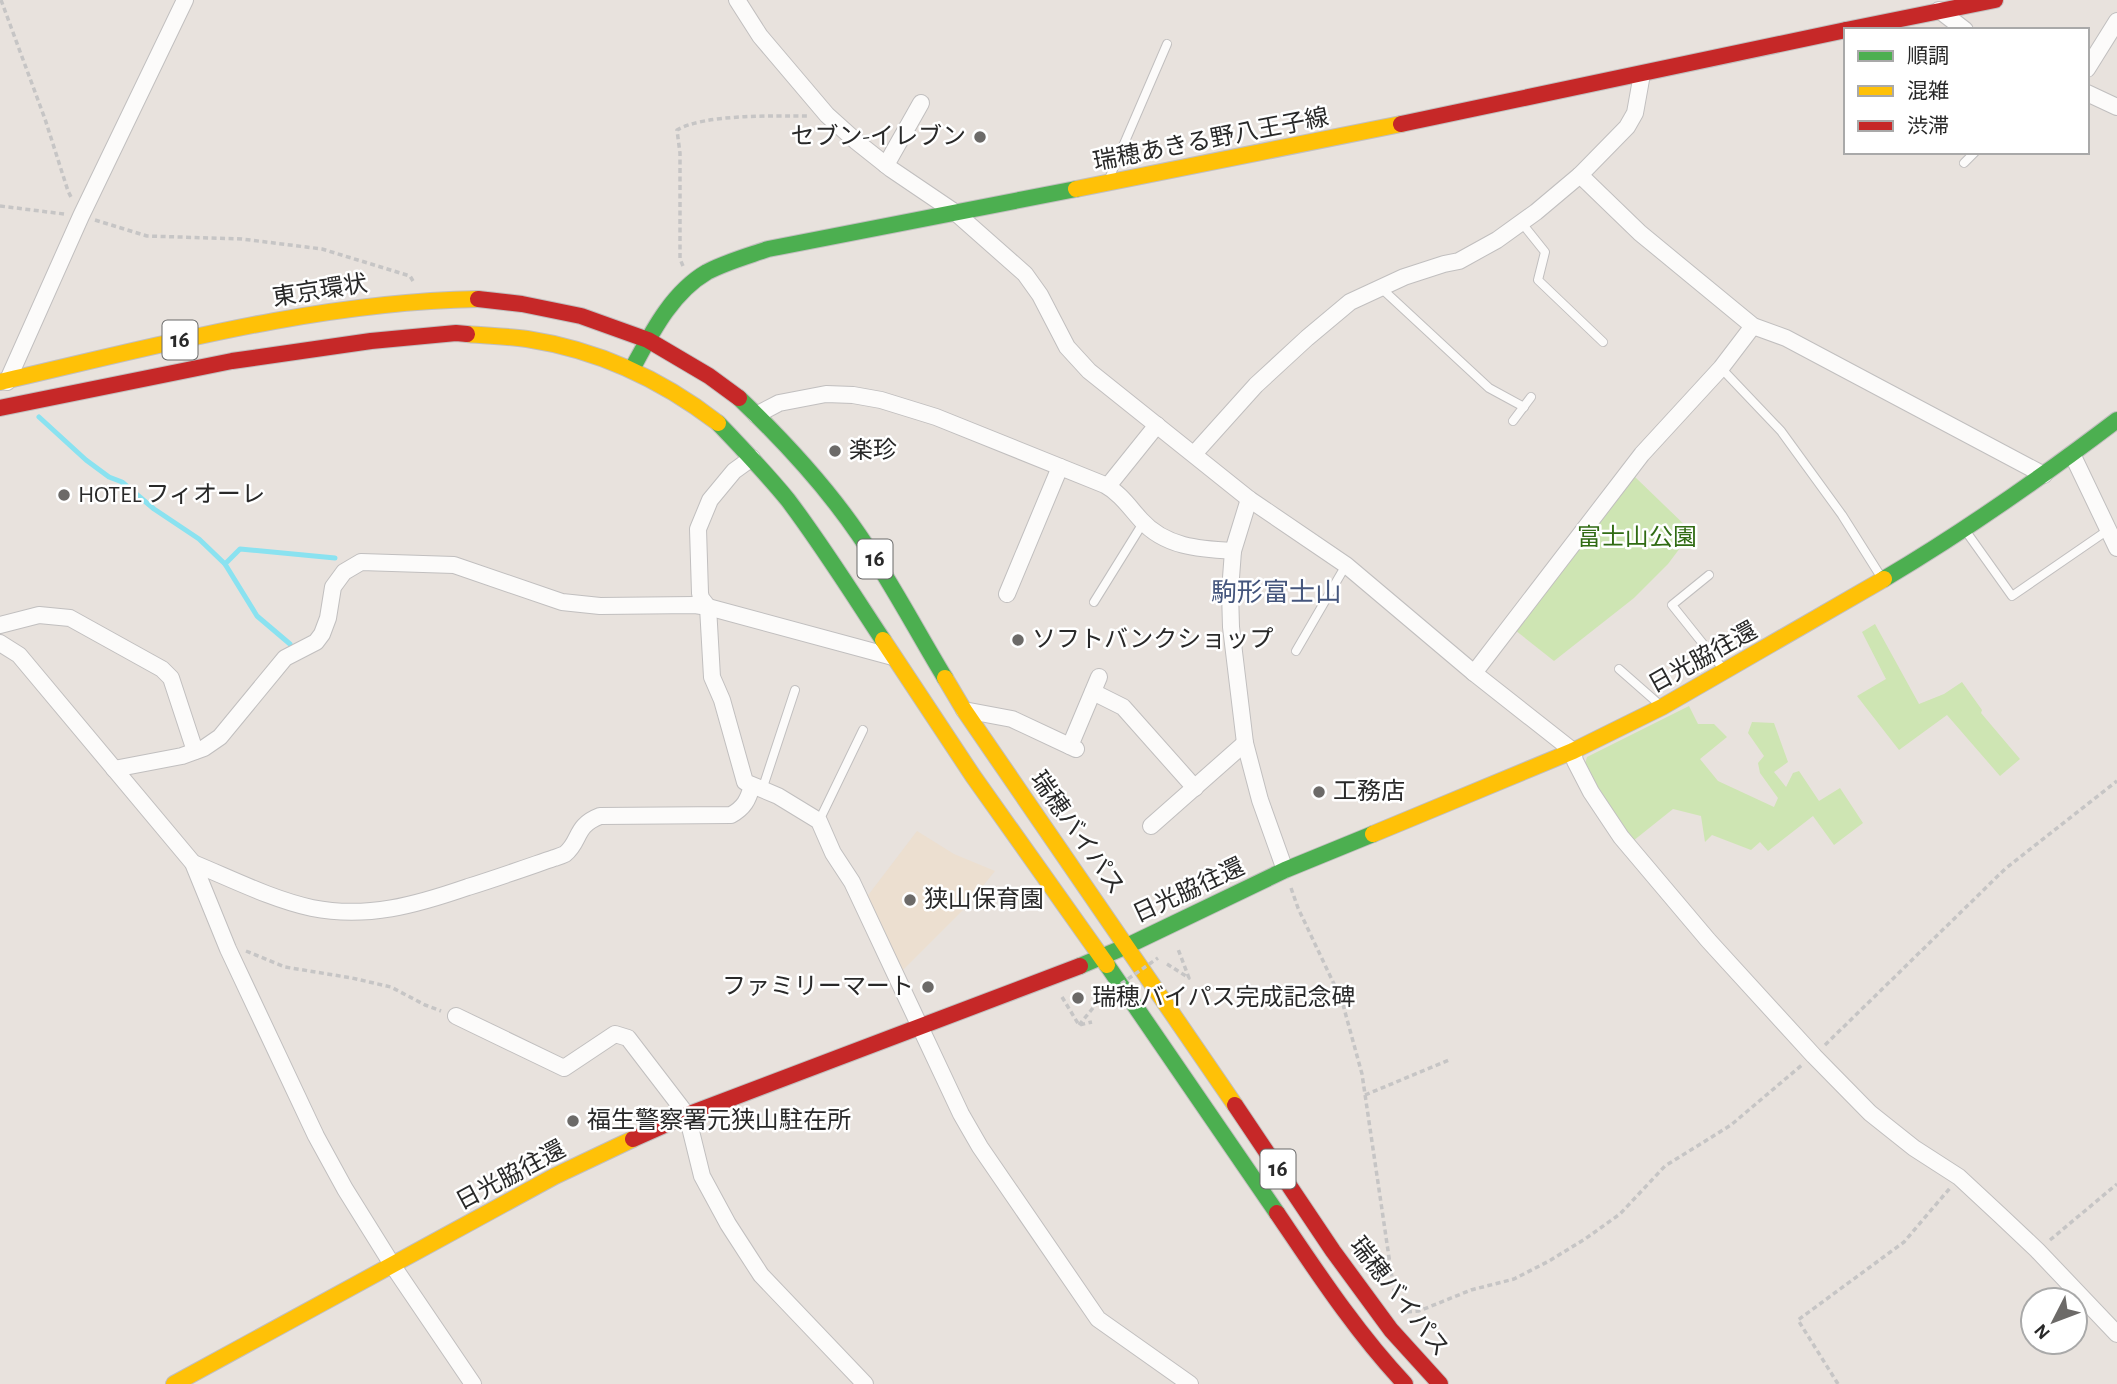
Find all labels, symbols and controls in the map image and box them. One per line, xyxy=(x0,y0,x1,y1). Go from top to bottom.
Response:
legend xyxy=(1844,28,2089,154)
text: 順調 xyxy=(1907,45,1949,67)
text: 混雑 xyxy=(1907,80,1949,102)
street label: 瑞穂あきる野八王子線 xyxy=(1091,103,1331,175)
text: 渋滞 xyxy=(1907,115,1949,137)
place label: セブン-イレブン xyxy=(791,123,966,149)
marker: セブン-イレブン xyxy=(972,129,988,145)
street label: 東京環状 xyxy=(270,270,369,310)
road number: 16 xyxy=(162,320,198,360)
place label: 楽珍 xyxy=(849,437,897,463)
marker: 楽珍 xyxy=(827,443,843,459)
place label: HOTEL フィオーレ xyxy=(78,483,265,507)
marker: HOTEL フィオーレ xyxy=(56,487,72,503)
park label: 富士山公園 xyxy=(1577,524,1697,550)
road number: 16 xyxy=(858,540,892,579)
district label: 駒形富士山 xyxy=(1211,579,1341,606)
street label: 日光脇往還 xyxy=(1644,617,1761,698)
place label: ソフトバンクショップ xyxy=(1032,627,1273,652)
marker: ソフトバンクショップ xyxy=(1010,632,1026,648)
street label: 瑞穂バイパス xyxy=(1026,766,1130,899)
place label: 工務店 xyxy=(1333,778,1405,804)
marker: 工務店 xyxy=(1311,784,1327,800)
street label: 日光脇往還 xyxy=(1129,853,1248,927)
place label: 狭山保育園 xyxy=(924,886,1044,912)
marker: 狭山保育園 xyxy=(902,892,918,908)
place label: ファミリーマート xyxy=(722,975,914,999)
marker: ファミリーマート xyxy=(920,979,936,995)
place label: 瑞穂バイパス完成記念碑 xyxy=(1092,984,1356,1010)
marker: 瑞穂バイパス完成記念碑 xyxy=(1070,990,1086,1006)
place label: 福生警察署元狭山駐在所 xyxy=(587,1107,851,1133)
marker: 福生警察署元狭山駐在所 xyxy=(565,1113,581,1129)
street label: 日光脇往還 xyxy=(451,1135,570,1215)
road number: 16 xyxy=(1260,1150,1296,1188)
street label: 瑞穂バイパス xyxy=(1345,1232,1454,1361)
north arrow xyxy=(2019,1286,2089,1356)
text: N xyxy=(2031,1320,2054,1343)

